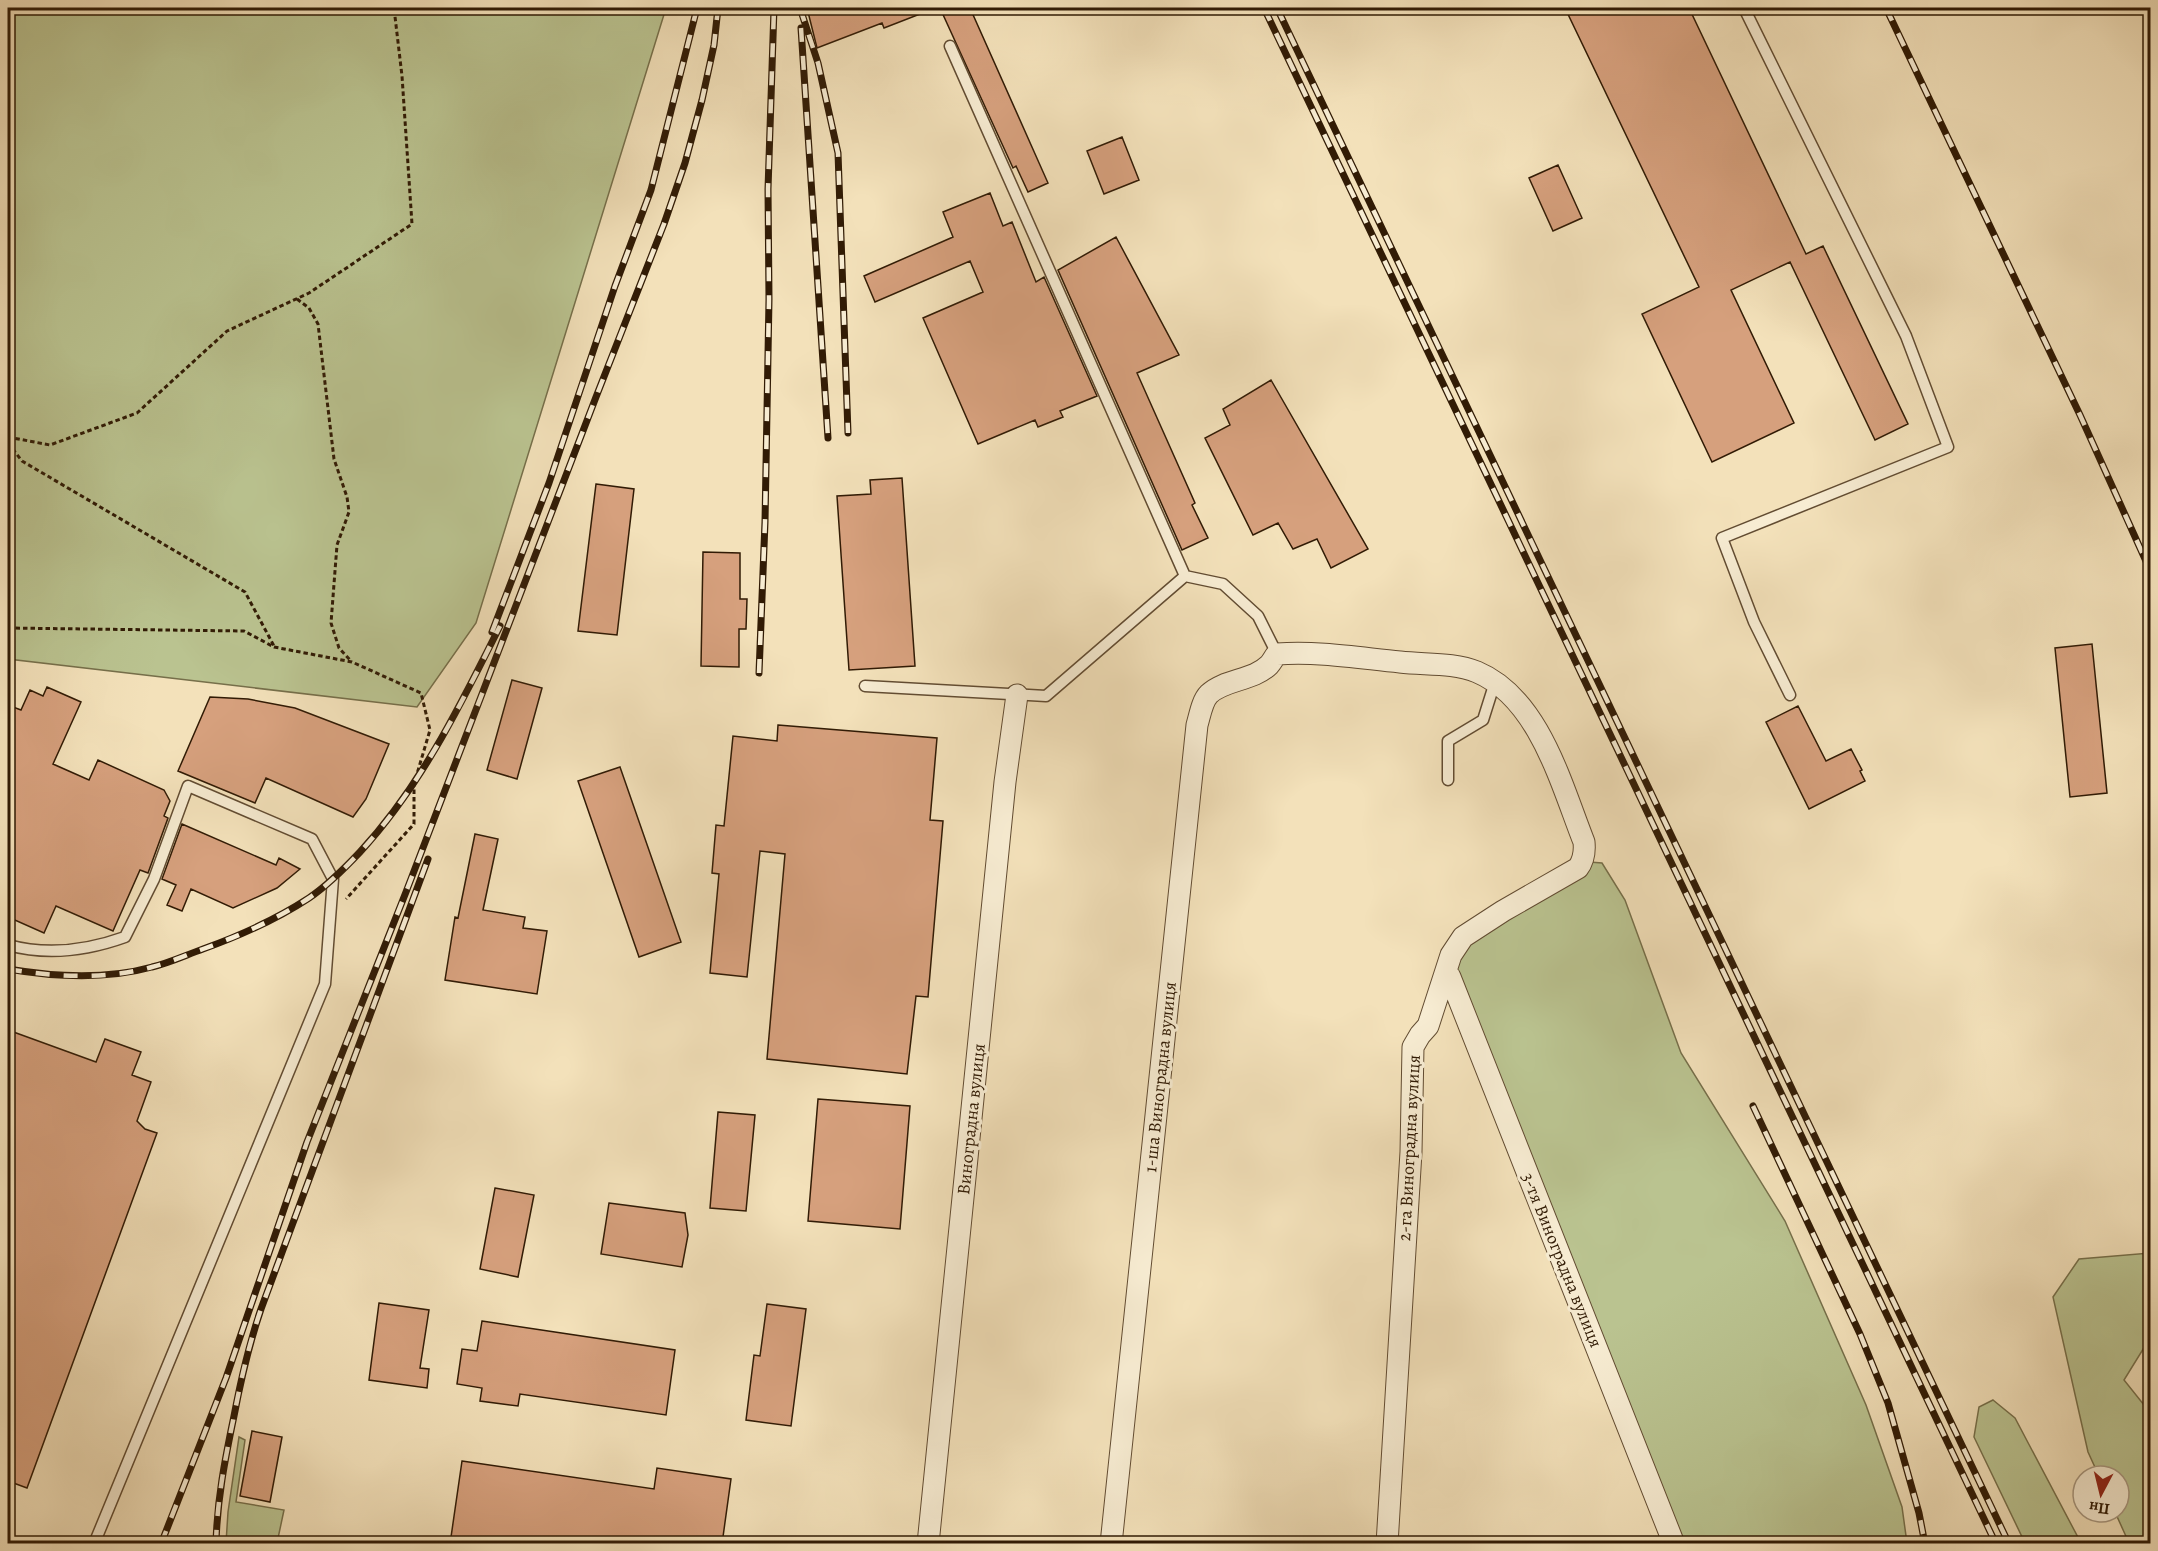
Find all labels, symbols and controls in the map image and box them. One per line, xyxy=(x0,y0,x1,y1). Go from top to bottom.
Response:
street label: 1-ша Виноградна вулиця xyxy=(1138,980,1182,1174)
street label: Виноградна вулиця xyxy=(951,1042,991,1196)
street label: 2-га Виноградна вулиця xyxy=(1392,1054,1426,1242)
street label: 3-тя Виноградна вулиця xyxy=(1516,1169,1608,1351)
north arrow xyxy=(2071,1464,2131,1524)
text: Пн xyxy=(2088,1496,2111,1520)

